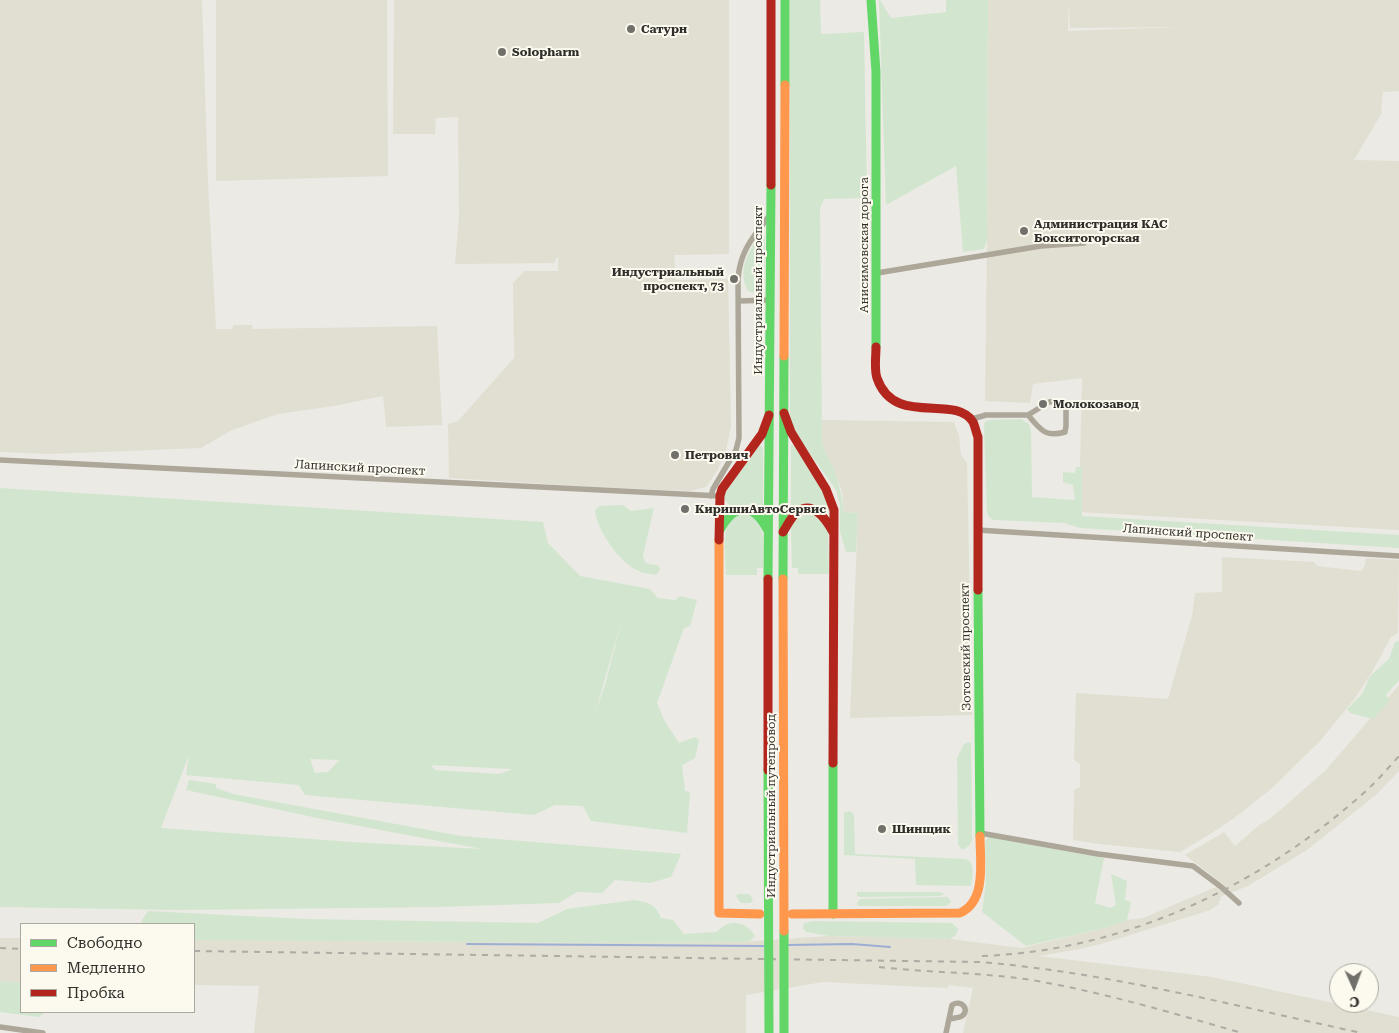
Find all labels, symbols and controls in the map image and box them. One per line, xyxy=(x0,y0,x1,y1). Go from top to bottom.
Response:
place label: Сатурн xyxy=(641,22,687,36)
marker: Сатурн xyxy=(625,23,637,35)
place label: Solopharm xyxy=(512,45,579,59)
marker: Solopharm xyxy=(496,46,508,58)
street label: Анисимовская дорога xyxy=(857,177,871,313)
street label: Индустриальный проспект xyxy=(751,205,765,375)
place label: Администрация КАС Бокситогорская xyxy=(1034,217,1167,245)
marker: Администрация КАС Бокситогорская xyxy=(1018,225,1030,237)
place label: Индустриальный проспект, 73 xyxy=(612,265,724,293)
marker: Индустриальный проспект, 73 xyxy=(728,273,740,285)
place label: Молокозавод xyxy=(1053,397,1139,411)
marker: Молокозавод xyxy=(1037,398,1049,410)
place label: Петрович xyxy=(685,448,748,462)
marker: Петрович xyxy=(669,449,681,461)
street label: Лапинский проспект xyxy=(294,457,426,479)
place label: КиришиАвтоСервис xyxy=(695,502,826,516)
marker: КиришиАвтоСервис xyxy=(679,503,691,515)
street label: Лапинский проспект xyxy=(1122,521,1254,545)
street label: Зотовский проспект xyxy=(958,583,974,711)
street label: Индустриальный путепровод xyxy=(764,714,778,898)
place label: Шинщик xyxy=(892,822,951,836)
marker: Шинщик xyxy=(876,823,888,835)
legend xyxy=(20,923,195,1013)
text: Свободно xyxy=(67,934,142,952)
text: Медленно xyxy=(67,959,146,977)
north arrow xyxy=(1329,963,1379,1013)
text: Пробка xyxy=(67,984,125,1002)
text: С xyxy=(1349,994,1360,1010)

